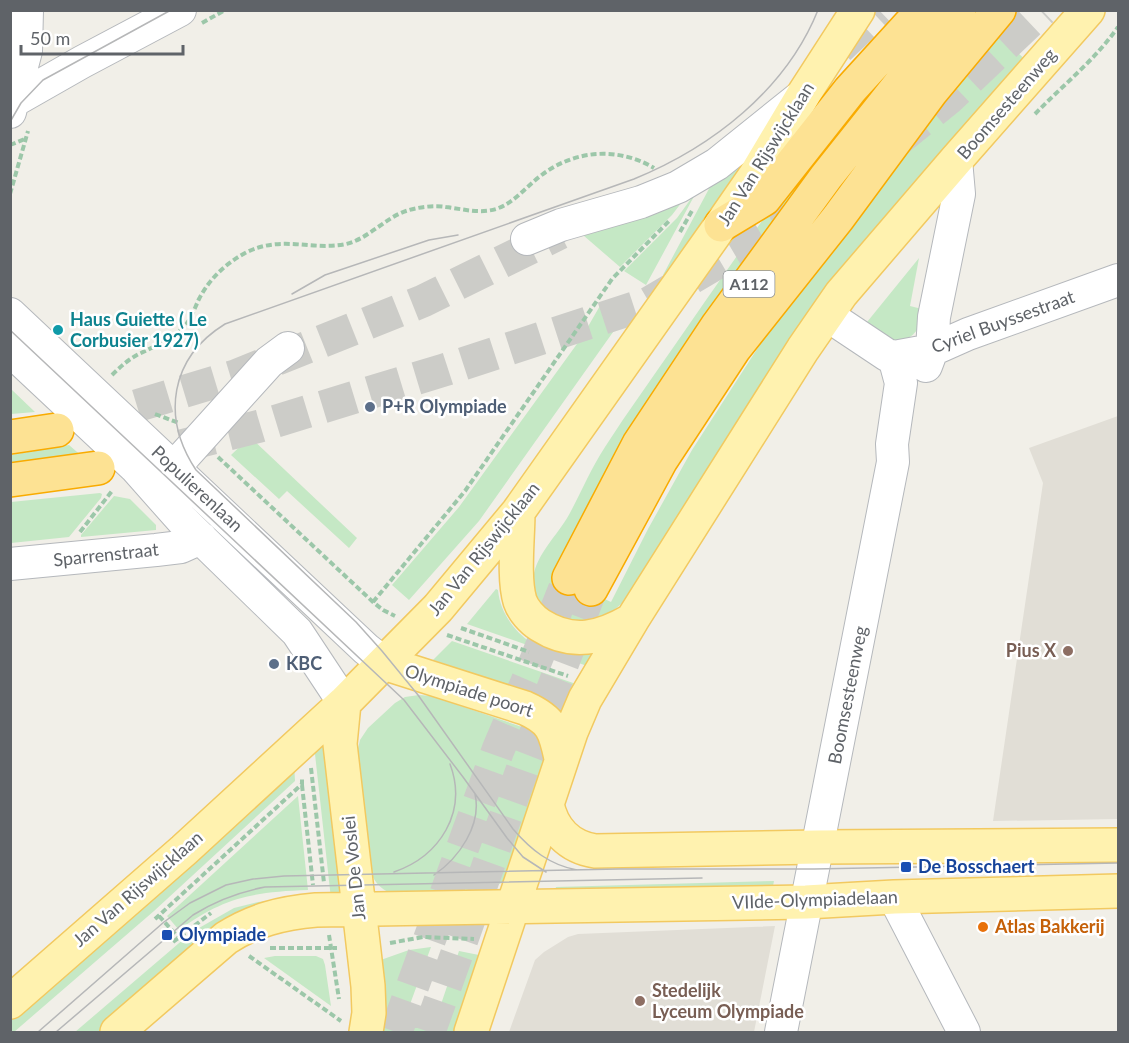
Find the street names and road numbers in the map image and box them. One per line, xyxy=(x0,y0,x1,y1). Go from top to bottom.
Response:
street label: Boomsesteenweg xyxy=(952,43,1061,163)
street label: Jan Van Rijswijcklaan xyxy=(712,78,818,229)
road number: A112 xyxy=(724,271,774,297)
street label: Cyriel Buyssestraat xyxy=(928,285,1078,357)
street label: Populierenlaan xyxy=(148,440,248,536)
street label: Jan Van Rijswijcklaan xyxy=(423,477,544,619)
street label: Sparrenstraat xyxy=(52,537,160,570)
street label: Boomsesteenweg xyxy=(823,624,871,766)
street label: Olympiade poort xyxy=(402,659,537,721)
street label: Jan De Voslei xyxy=(337,815,369,921)
street label: Jan Van Rijswijcklaan xyxy=(68,826,207,951)
street label: VIIde-Olympiadelaan xyxy=(732,885,898,913)

